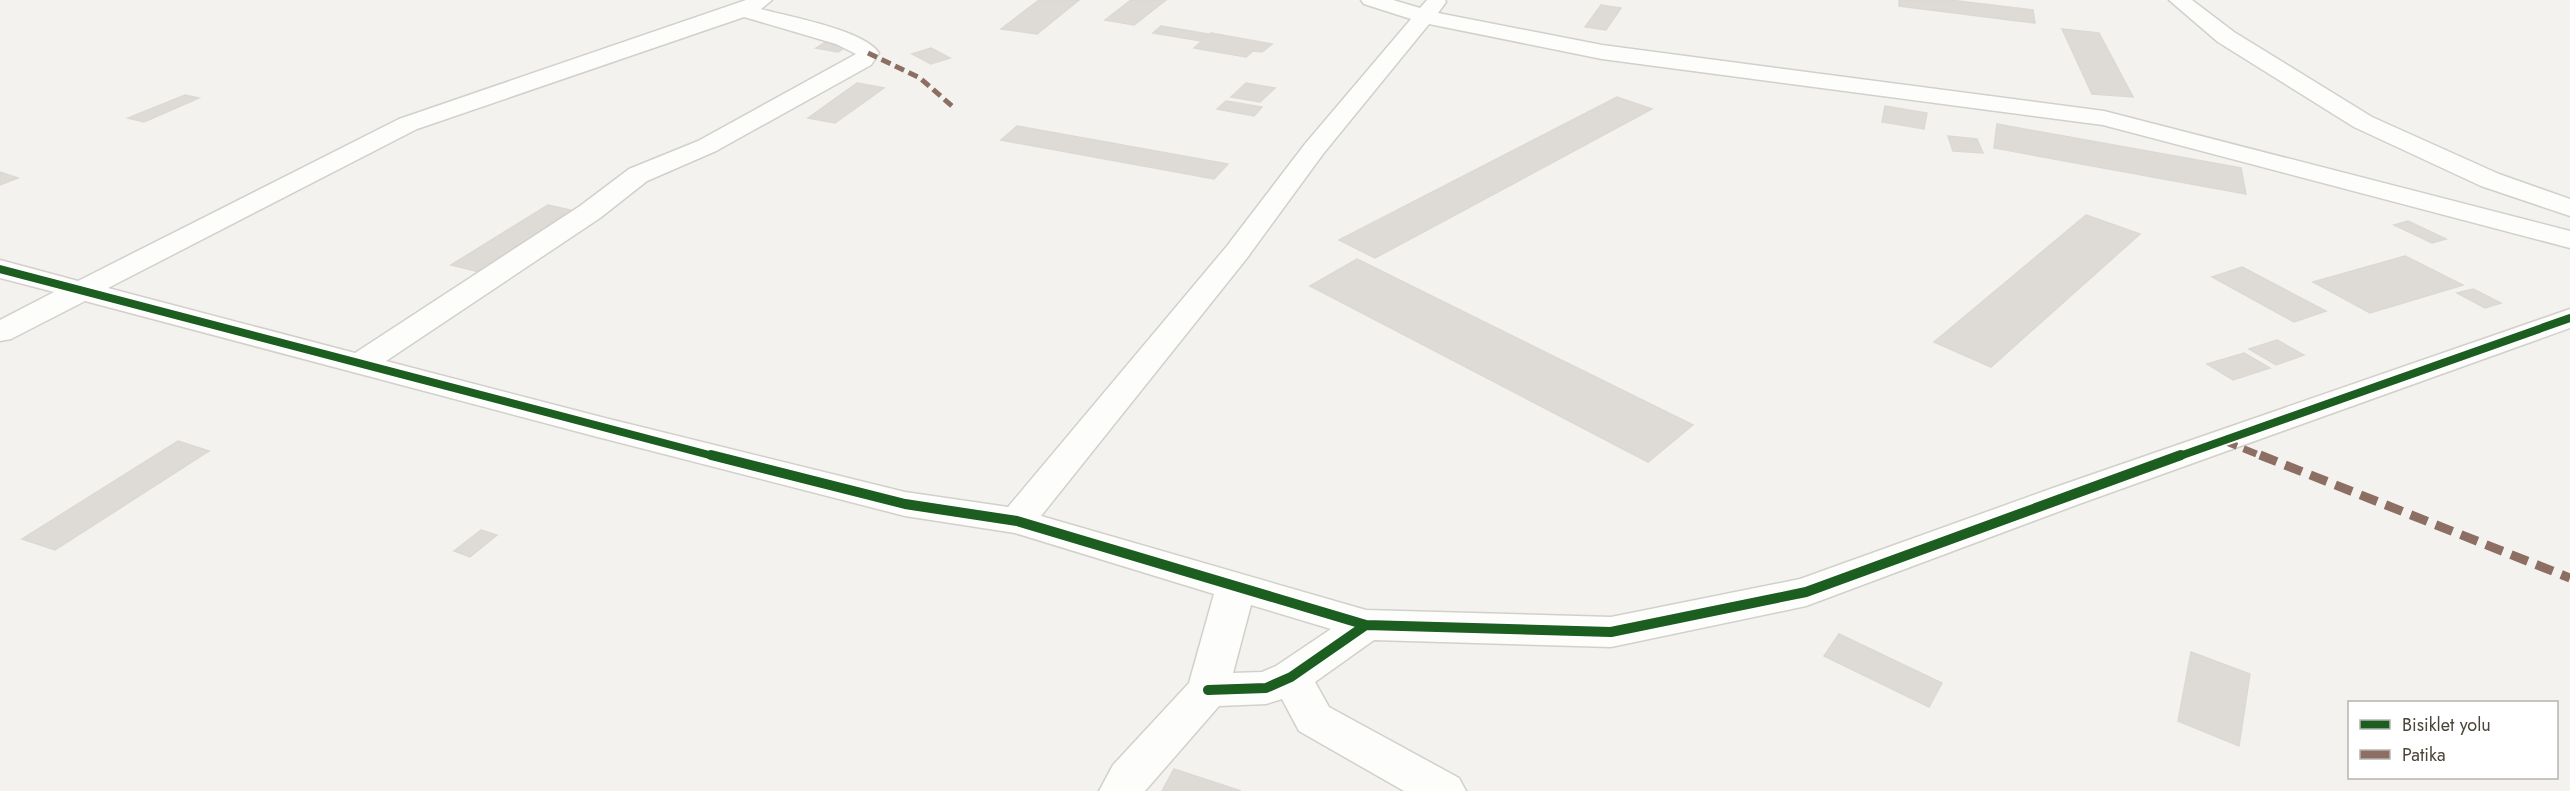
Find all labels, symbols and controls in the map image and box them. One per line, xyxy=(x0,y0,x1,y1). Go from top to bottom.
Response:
legend xyxy=(2348,701,2558,779)
text: Bisiklet yolu xyxy=(2402,712,2491,738)
text: Patika xyxy=(2402,742,2446,768)

